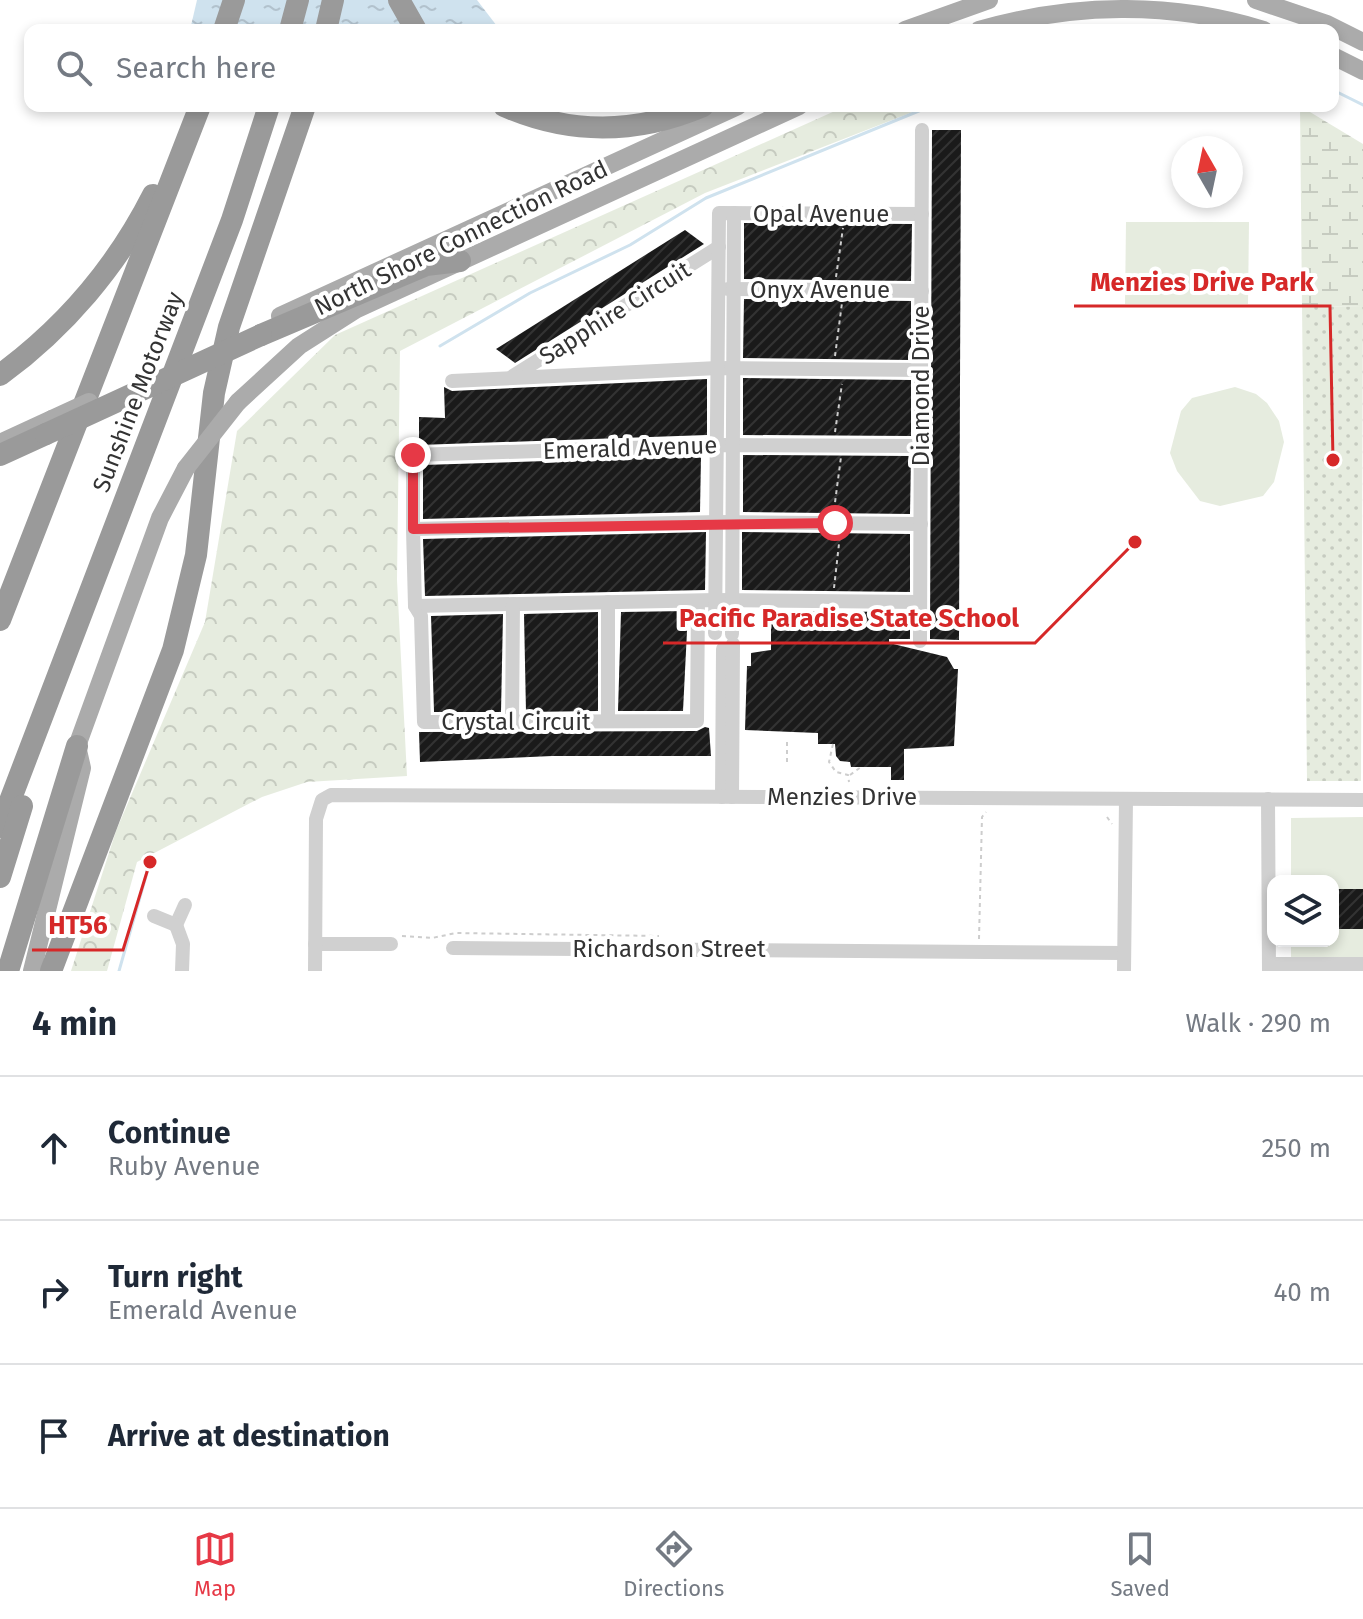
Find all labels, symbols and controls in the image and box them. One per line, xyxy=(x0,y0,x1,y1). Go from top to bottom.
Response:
search box xyxy=(24,24,1339,112)
icon: search xyxy=(52,46,96,90)
text: Search here xyxy=(116,50,276,86)
north arrow xyxy=(1171,136,1243,208)
street label: North Shore Connection Road xyxy=(310,155,612,321)
street label: Opal Avenue xyxy=(753,200,889,228)
street label: Sapphire Circuit xyxy=(534,255,696,371)
callout: Menzies Drive Park xyxy=(1074,256,1330,306)
text: Menzies Drive Park xyxy=(1090,267,1315,298)
street label: Onyx Avenue xyxy=(750,276,890,304)
street label: Sunshine Motorway xyxy=(87,288,189,496)
street label: Diamond Drive xyxy=(907,306,935,466)
street label: Emerald Avenue xyxy=(542,431,718,465)
route end xyxy=(395,437,431,473)
route start xyxy=(817,505,853,541)
callout: Pacific Paradise State School xyxy=(663,593,1035,643)
text: Pacific Paradise State School xyxy=(679,603,1019,634)
street label: Crystal Circuit xyxy=(441,708,591,736)
street label: Menzies Drive xyxy=(767,783,917,811)
map controls xyxy=(1267,875,1339,947)
button: layers xyxy=(1267,875,1339,947)
callout: HT56 xyxy=(32,900,123,950)
text: HT56 xyxy=(48,910,108,941)
street label: Richardson Street xyxy=(572,935,766,963)
text: 4 min xyxy=(32,1003,117,1044)
text: Walk · 290 m xyxy=(1186,1008,1331,1039)
text: Continue xyxy=(108,1115,231,1151)
icon: ahead xyxy=(32,1126,76,1170)
text: 250 m xyxy=(1261,1133,1331,1164)
text: Ruby Avenue xyxy=(108,1151,260,1182)
text: Turn right xyxy=(108,1259,243,1295)
icon: right xyxy=(32,1270,76,1314)
text: 40 m xyxy=(1273,1277,1331,1308)
text: Emerald Avenue xyxy=(108,1295,297,1326)
icon: arrive xyxy=(32,1414,76,1458)
text: Arrive at destination xyxy=(108,1418,390,1454)
tab: Map xyxy=(193,1527,237,1602)
tab: Directions xyxy=(623,1527,724,1602)
tab: Saved xyxy=(1110,1527,1170,1602)

